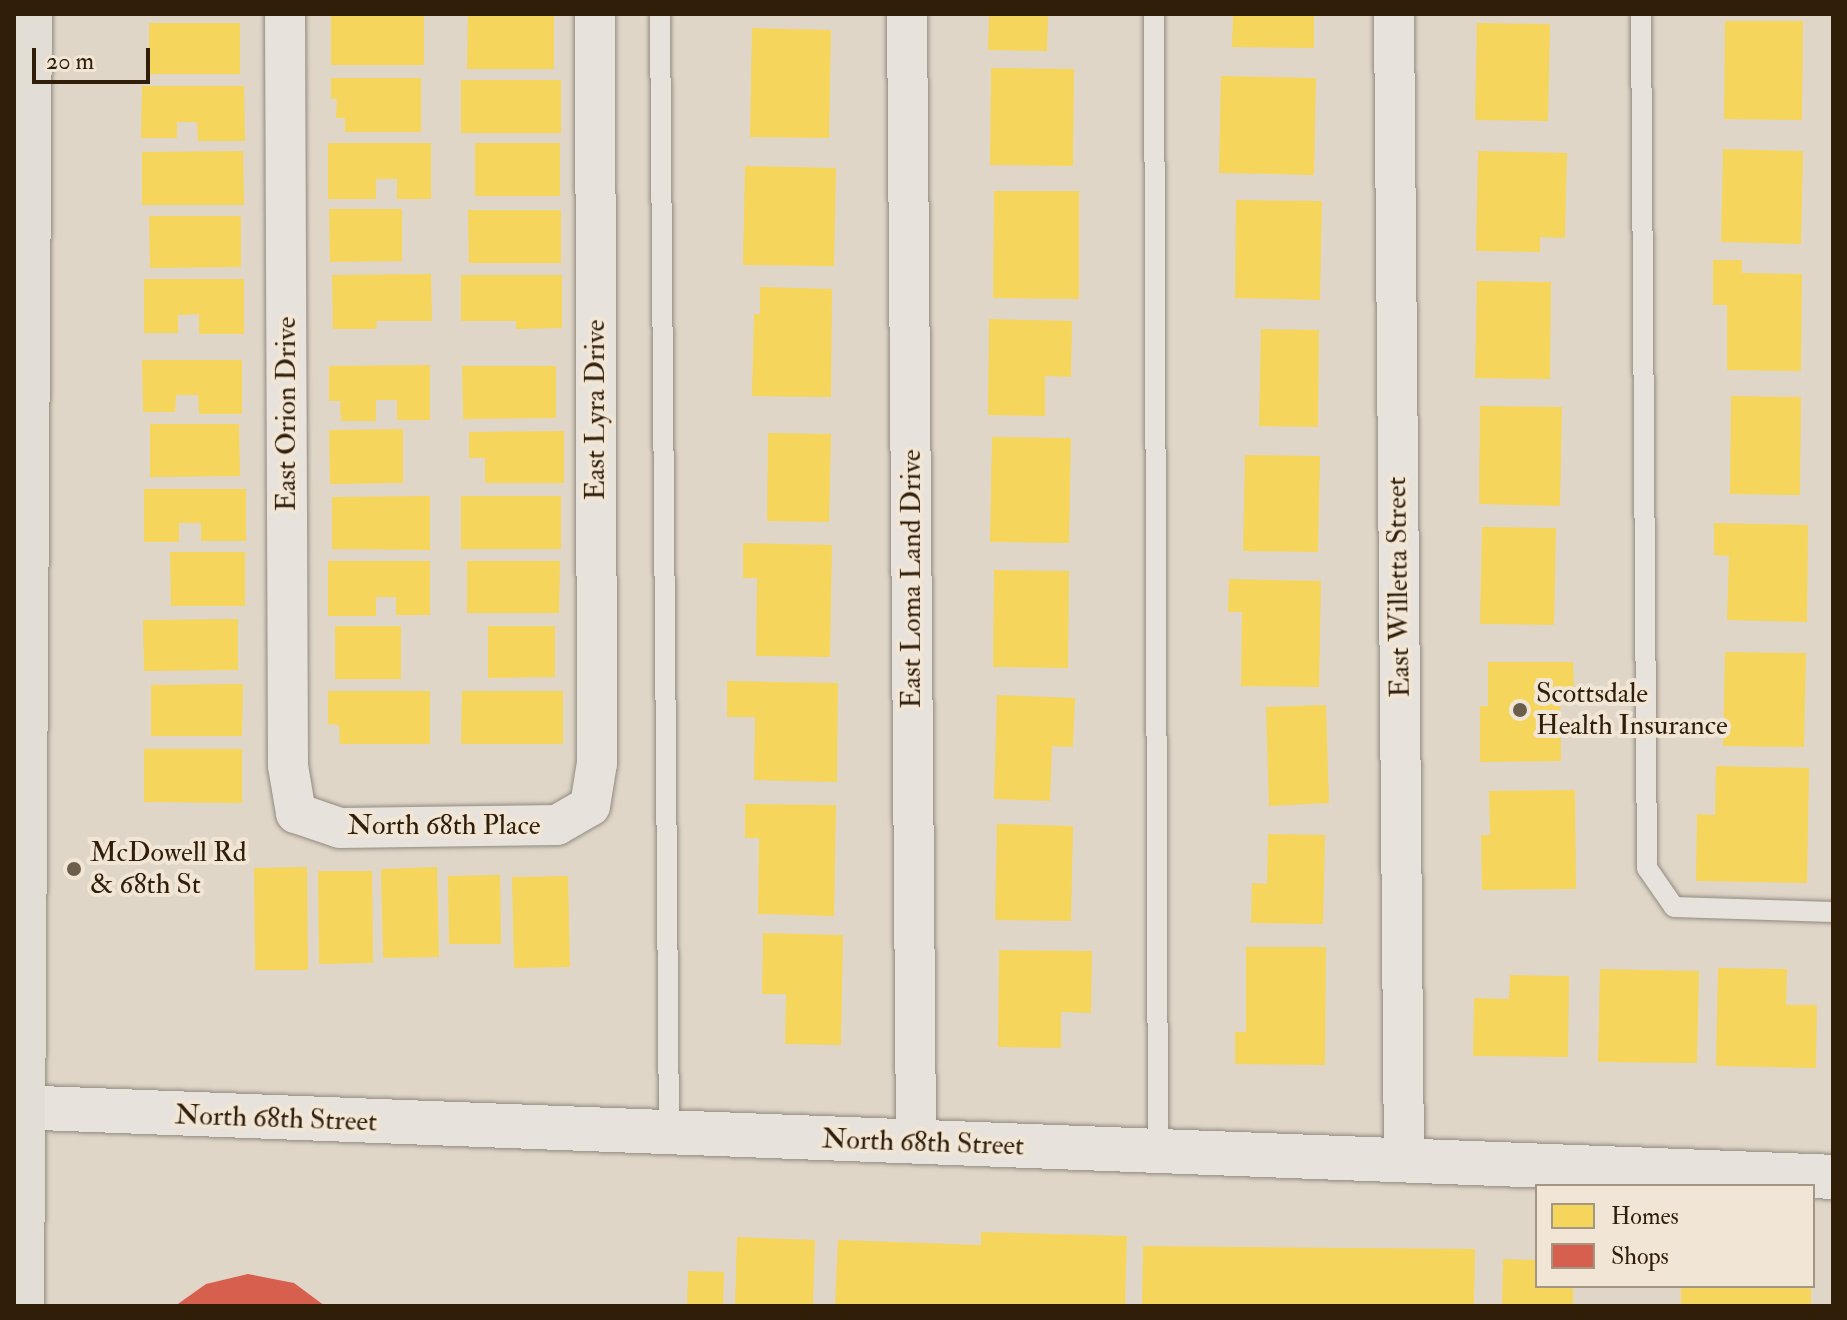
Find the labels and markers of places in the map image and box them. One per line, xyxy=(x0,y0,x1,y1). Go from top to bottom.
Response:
place label: Scottsdale Health Insurance xyxy=(1536,677,1728,743)
marker: Scottsdale Health Insurance xyxy=(1511,701,1529,719)
place label: McDowell Rd & 68th St xyxy=(90,836,247,902)
marker: McDowell Rd & 68th St xyxy=(65,860,83,878)

